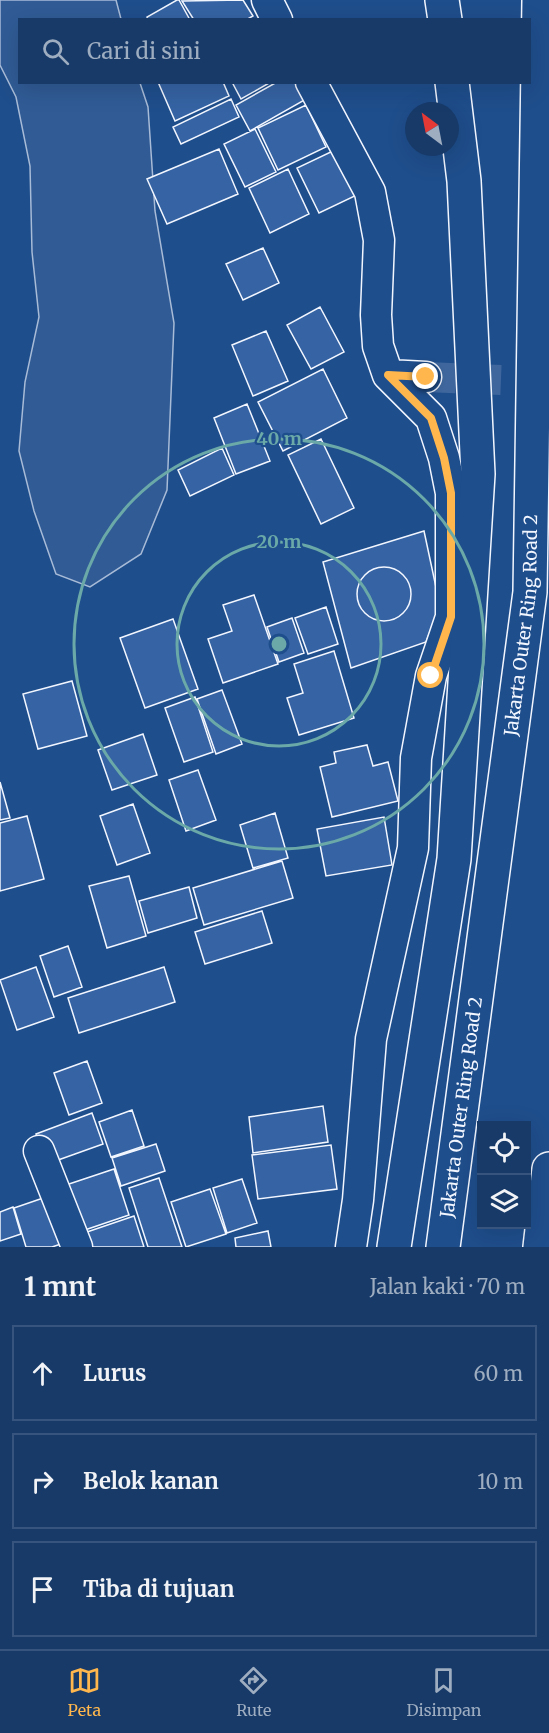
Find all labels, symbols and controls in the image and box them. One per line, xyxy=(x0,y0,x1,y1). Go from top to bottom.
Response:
search box xyxy=(18,18,531,84)
icon: search xyxy=(39,35,72,68)
text: Cari di sini xyxy=(87,37,201,65)
north arrow xyxy=(405,102,459,156)
route end xyxy=(412,363,438,389)
text: 40 m xyxy=(256,427,302,450)
street label: Jakarta Outer Ring Road 2 xyxy=(499,514,542,738)
text: 20 m xyxy=(257,530,301,553)
centre of rings xyxy=(269,634,289,654)
route start xyxy=(417,662,443,688)
street label: Jakarta Outer Ring Road 2 xyxy=(435,995,487,1220)
map controls xyxy=(477,1121,531,1229)
button: locate xyxy=(477,1121,531,1175)
button: layers xyxy=(477,1175,531,1229)
text: 1 mnt xyxy=(24,1270,96,1303)
text: Jalan kaki · 70 m xyxy=(370,1274,525,1299)
icon: ahead xyxy=(26,1357,59,1390)
text: Lurus xyxy=(83,1359,146,1387)
text: 60 m xyxy=(473,1361,523,1386)
icon: right xyxy=(26,1465,59,1498)
text: Belok kanan xyxy=(83,1467,219,1495)
text: 10 m xyxy=(477,1469,523,1494)
icon: arrive xyxy=(26,1573,59,1606)
text: Tiba di tujuan xyxy=(83,1575,234,1603)
tab: Peta xyxy=(68,1664,101,1720)
tab: Rute xyxy=(236,1664,271,1720)
tab: Disimpan xyxy=(407,1664,481,1720)

